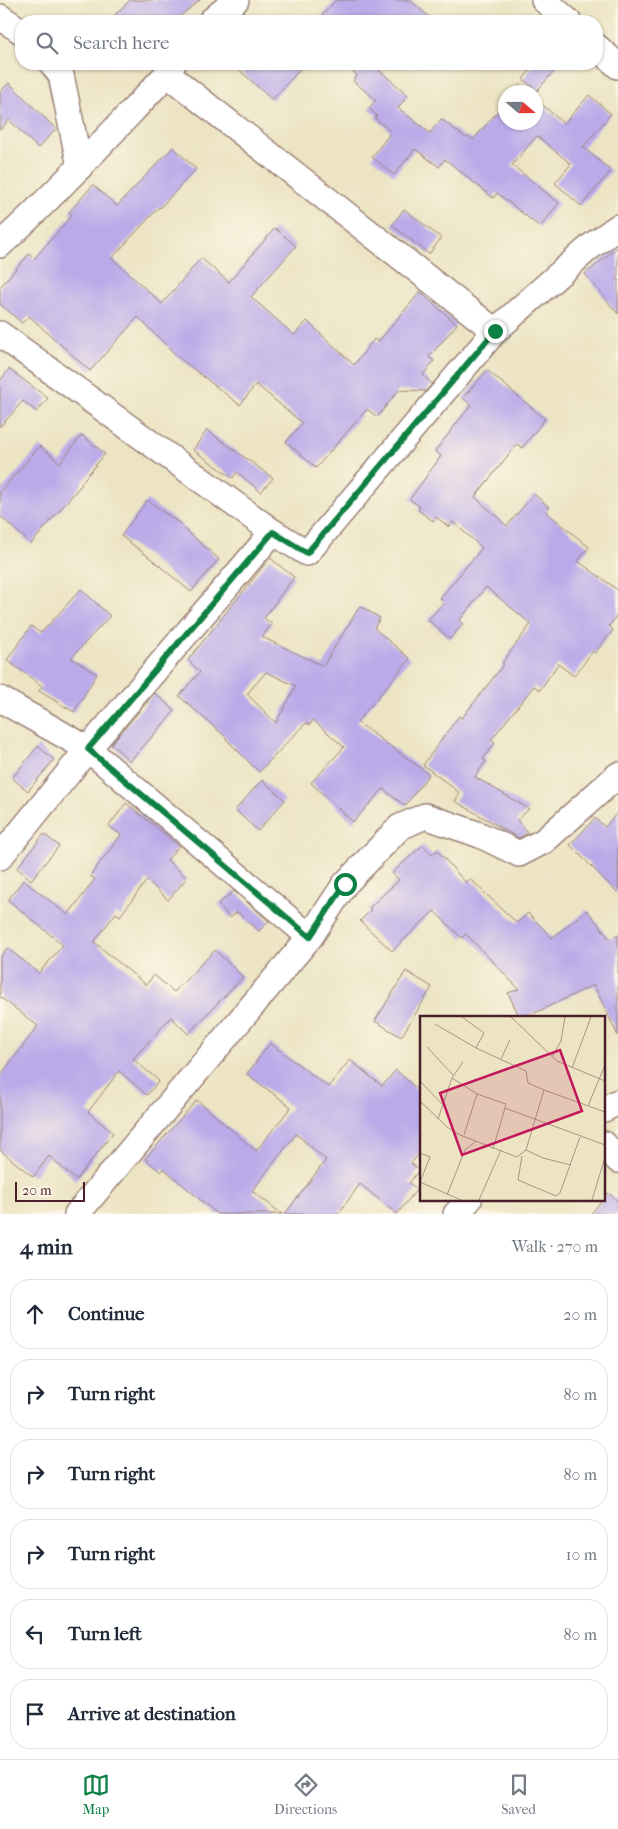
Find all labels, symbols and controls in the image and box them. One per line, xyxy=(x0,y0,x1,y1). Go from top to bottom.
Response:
search box xyxy=(15,15,603,70)
icon: search xyxy=(33,29,61,57)
text: Search here xyxy=(73,32,169,54)
north arrow xyxy=(498,85,543,130)
route end xyxy=(484,320,507,343)
route start xyxy=(334,873,357,896)
inset map xyxy=(420,1016,606,1202)
scale bar xyxy=(15,1179,85,1202)
text: 20 m xyxy=(22,1182,52,1199)
text: 4 min xyxy=(20,1235,73,1259)
text: Walk · 270 m xyxy=(512,1237,598,1256)
icon: ahead xyxy=(21,1300,49,1328)
text: Continue xyxy=(68,1303,144,1325)
text: 20 m xyxy=(563,1305,597,1324)
icon: right xyxy=(21,1380,49,1408)
text: Turn right xyxy=(68,1383,155,1405)
text: 80 m xyxy=(563,1385,597,1404)
icon: right xyxy=(21,1460,49,1488)
text: Turn right xyxy=(68,1463,155,1485)
text: 80 m xyxy=(563,1465,597,1484)
icon: right xyxy=(21,1540,49,1568)
text: Turn right xyxy=(68,1543,155,1565)
text: 10 m xyxy=(566,1545,597,1564)
icon: left xyxy=(21,1620,49,1648)
text: Turn left xyxy=(68,1623,142,1645)
text: 80 m xyxy=(563,1625,597,1644)
icon: arrive xyxy=(21,1700,49,1728)
text: Arrive at destination xyxy=(68,1703,236,1725)
tab: Map xyxy=(82,1771,110,1818)
tab: Directions xyxy=(274,1771,337,1818)
tab: Saved xyxy=(501,1771,536,1818)

